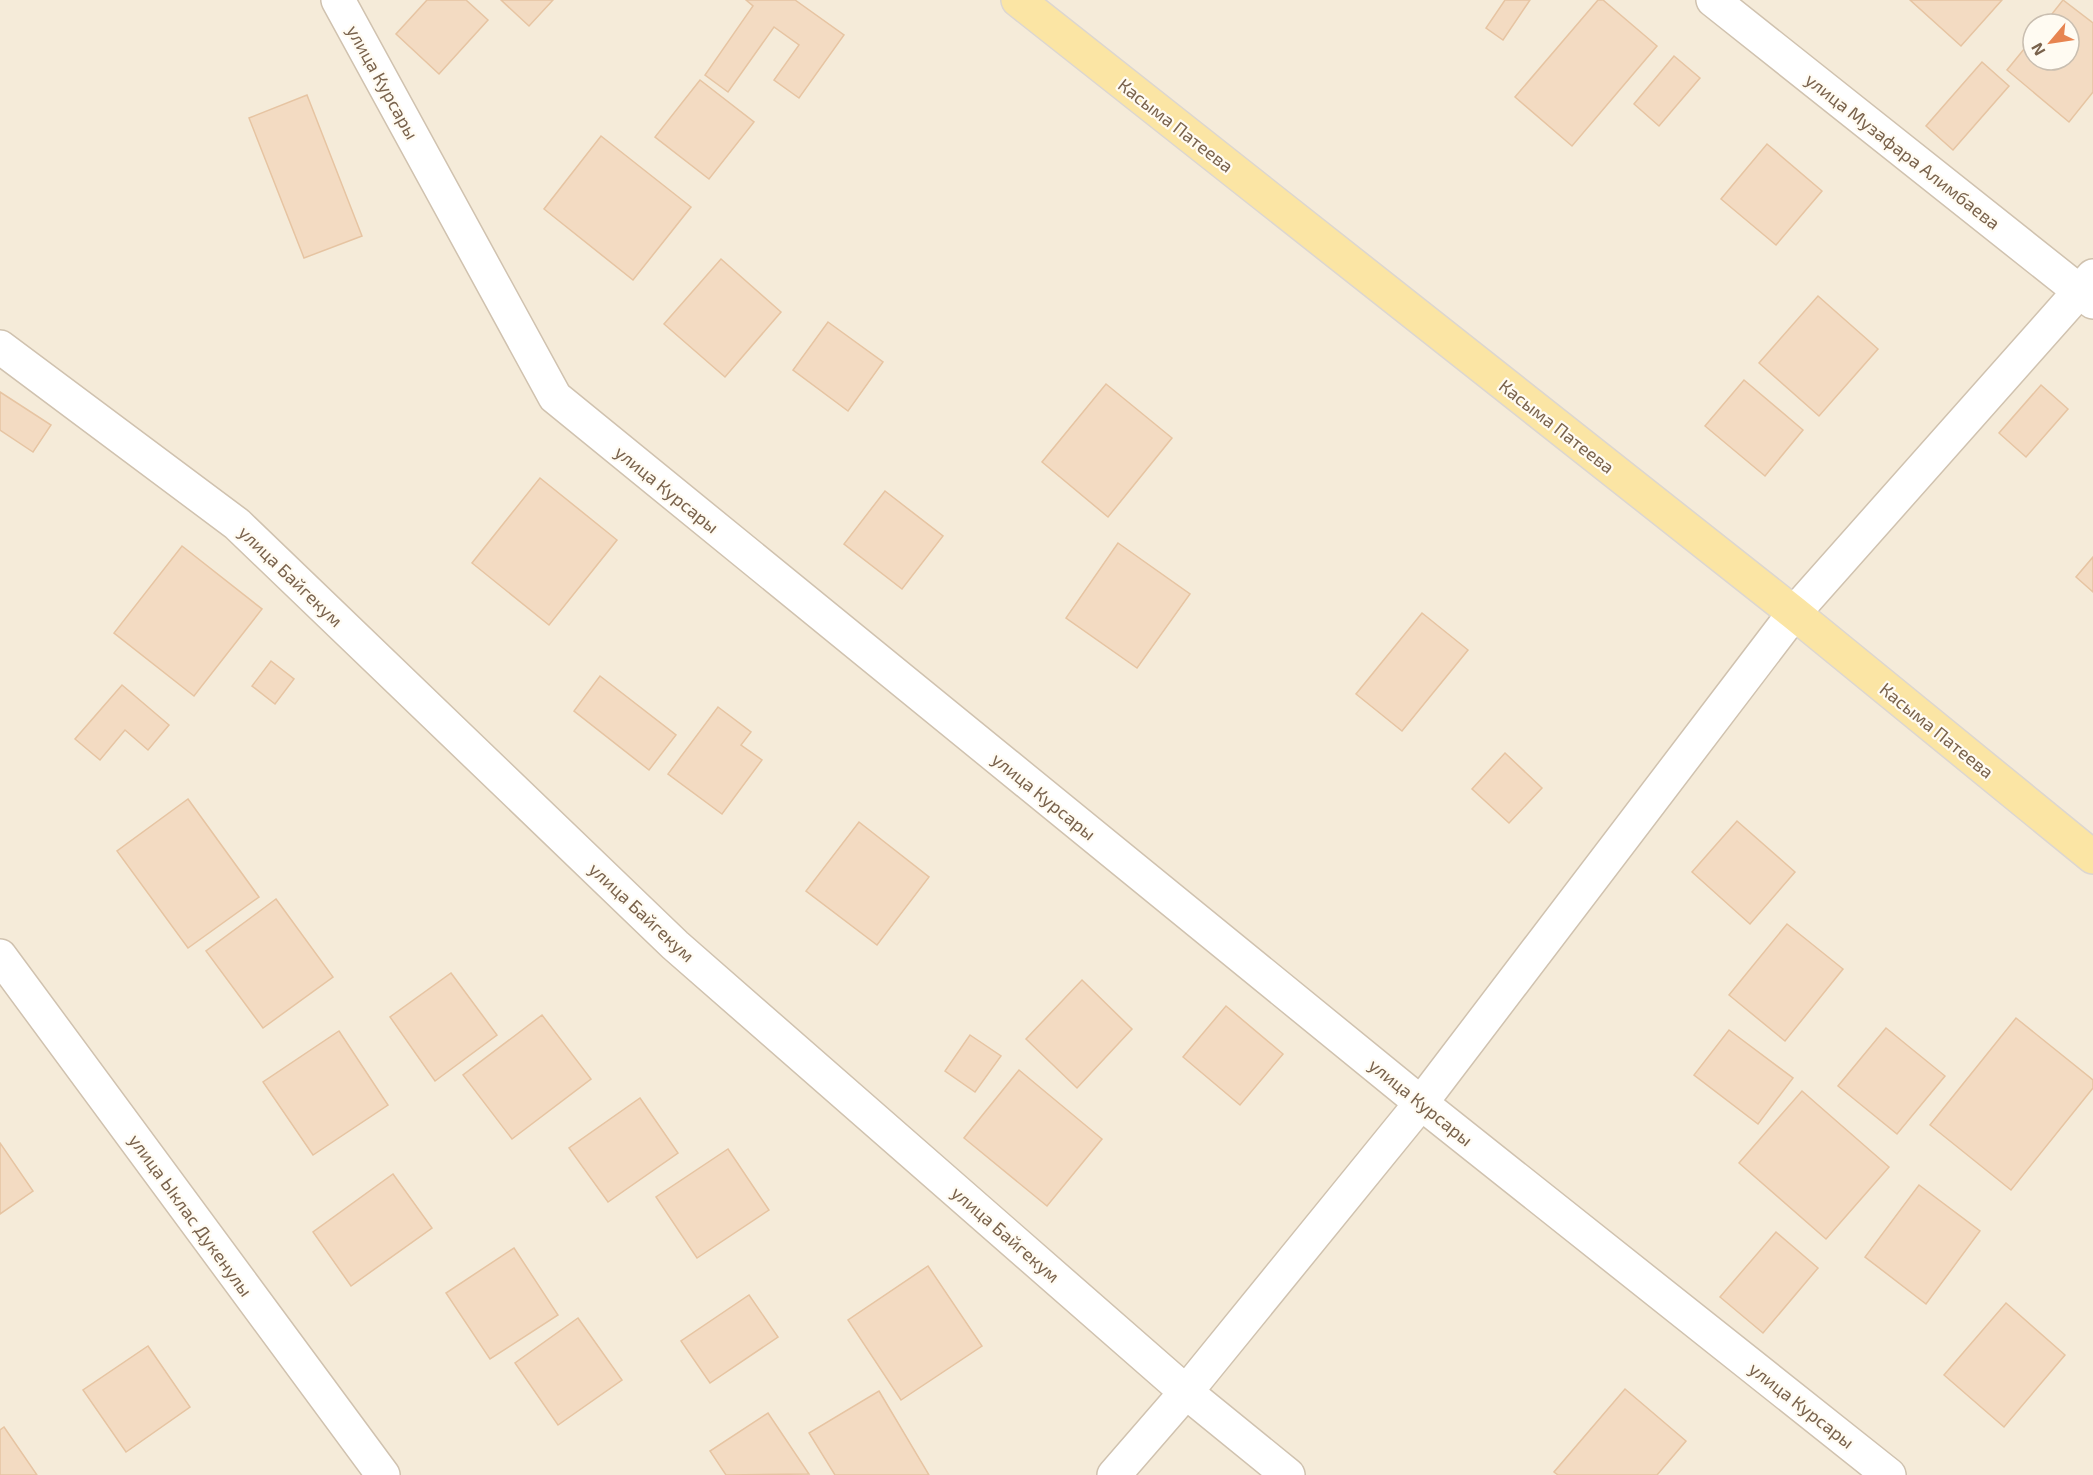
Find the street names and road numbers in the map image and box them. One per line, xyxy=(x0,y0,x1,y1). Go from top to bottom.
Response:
street label: улица Курсары xyxy=(343,21,423,143)
street label: улица Музафара Алимбаева xyxy=(1801,68,2005,234)
street label: Касыма Патеева xyxy=(1114,73,1238,177)
street label: Касыма Патеева xyxy=(1495,374,1619,478)
street label: улица Курсары xyxy=(611,440,723,538)
street label: улица Байгекум xyxy=(234,521,348,631)
street label: Касыма Патеева xyxy=(1876,677,1998,783)
street label: улица Курсары xyxy=(988,747,1100,845)
street label: улица Байгекум xyxy=(585,858,699,966)
street label: улица Курсары xyxy=(1365,1053,1477,1151)
street label: улица Ыклас Дукенулы xyxy=(125,1129,257,1301)
street label: улица Байгекум xyxy=(947,1181,1065,1287)
street label: улица Курсары xyxy=(1745,1357,1859,1453)

